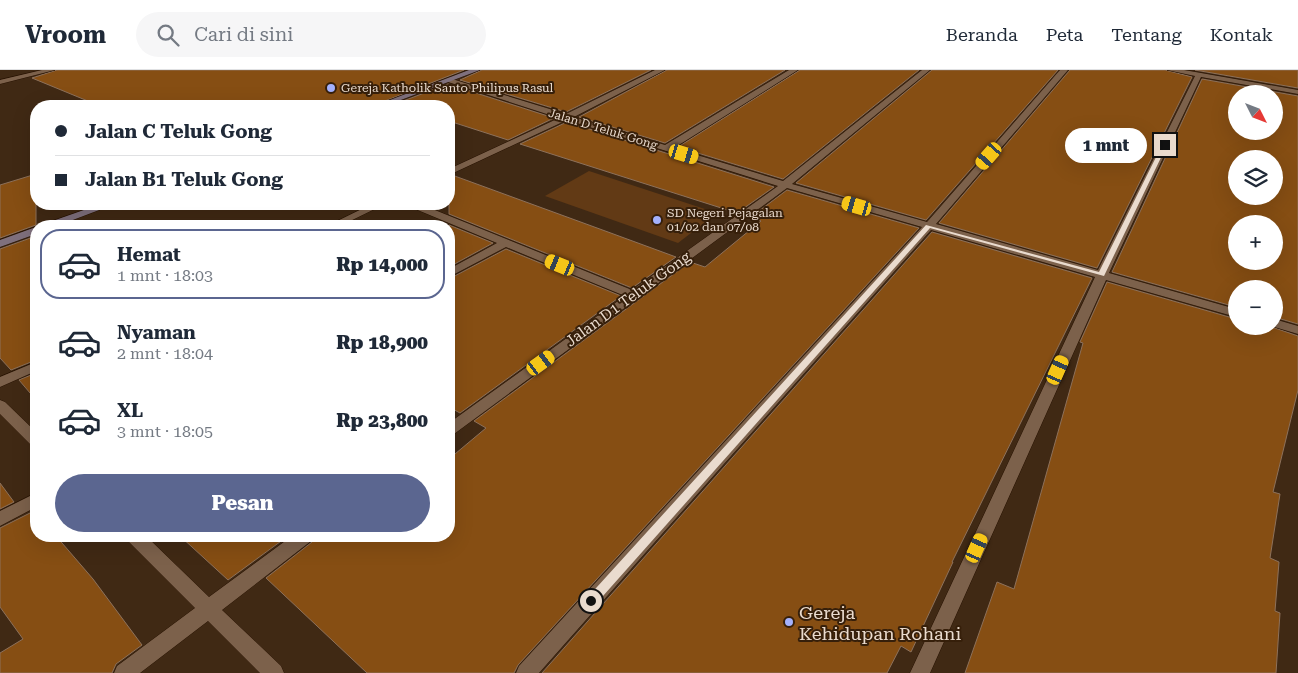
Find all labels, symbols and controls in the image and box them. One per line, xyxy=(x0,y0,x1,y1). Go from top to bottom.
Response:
search box xyxy=(136,12,486,57)
text: Vroom xyxy=(25,21,106,49)
icon: search xyxy=(154,21,182,49)
text: Cari di sini xyxy=(194,23,293,46)
text: Beranda xyxy=(946,24,1018,45)
text: Peta xyxy=(1046,24,1083,45)
text: Tentang xyxy=(1111,24,1182,45)
text: Kontak xyxy=(1210,24,1273,45)
place label: Gereja Katholik Santo Philipus Rasul xyxy=(341,81,554,95)
marker: Gereja Katholik Santo Philipus Rasul xyxy=(325,82,337,94)
north arrow xyxy=(1228,85,1282,140)
map controls xyxy=(1228,85,1283,335)
street label: Jalan D Teluk Gong xyxy=(547,106,659,152)
text: Jalan C Teluk Gong xyxy=(85,120,272,143)
callout: 1 mnt xyxy=(1065,128,1148,162)
route end xyxy=(1154,134,1176,156)
text: 1 mnt xyxy=(1083,136,1129,155)
car xyxy=(973,140,1004,172)
car xyxy=(667,142,700,166)
button: layers xyxy=(1228,150,1283,205)
text: Jalan B1 Teluk Gong xyxy=(85,168,283,191)
car xyxy=(840,195,873,217)
place label: SD Negeri Pejagalan 01/02 dan 07/08 xyxy=(667,206,783,234)
marker: SD Negeri Pejagalan 01/02 dan 07/08 xyxy=(651,214,663,226)
button: + xyxy=(1228,215,1283,270)
icon: car xyxy=(57,242,102,287)
text: Hemat xyxy=(117,243,181,266)
street label: Jalan D1 Teluk Gong xyxy=(562,247,694,350)
car xyxy=(543,252,576,278)
text: Rp 14,000 xyxy=(336,253,428,276)
text: 1 mnt · 18:03 xyxy=(117,266,213,285)
button: − xyxy=(1228,280,1283,335)
icon: car xyxy=(57,320,102,365)
text: Nyaman xyxy=(117,321,196,344)
text: Rp 18,900 xyxy=(336,331,428,354)
text: 2 mnt · 18:04 xyxy=(117,344,213,363)
car xyxy=(524,348,557,378)
car xyxy=(1045,353,1070,387)
icon: car xyxy=(57,398,102,443)
text: XL xyxy=(117,399,143,422)
text: Rp 23,800 xyxy=(336,409,428,432)
text: 3 mnt · 18:05 xyxy=(117,422,213,441)
button: Pesan xyxy=(55,474,430,532)
car xyxy=(964,531,989,565)
route start xyxy=(580,590,602,612)
place label: Gereja Kehidupan Rohani xyxy=(799,602,961,644)
marker: Gereja Kehidupan Rohani xyxy=(783,616,795,628)

